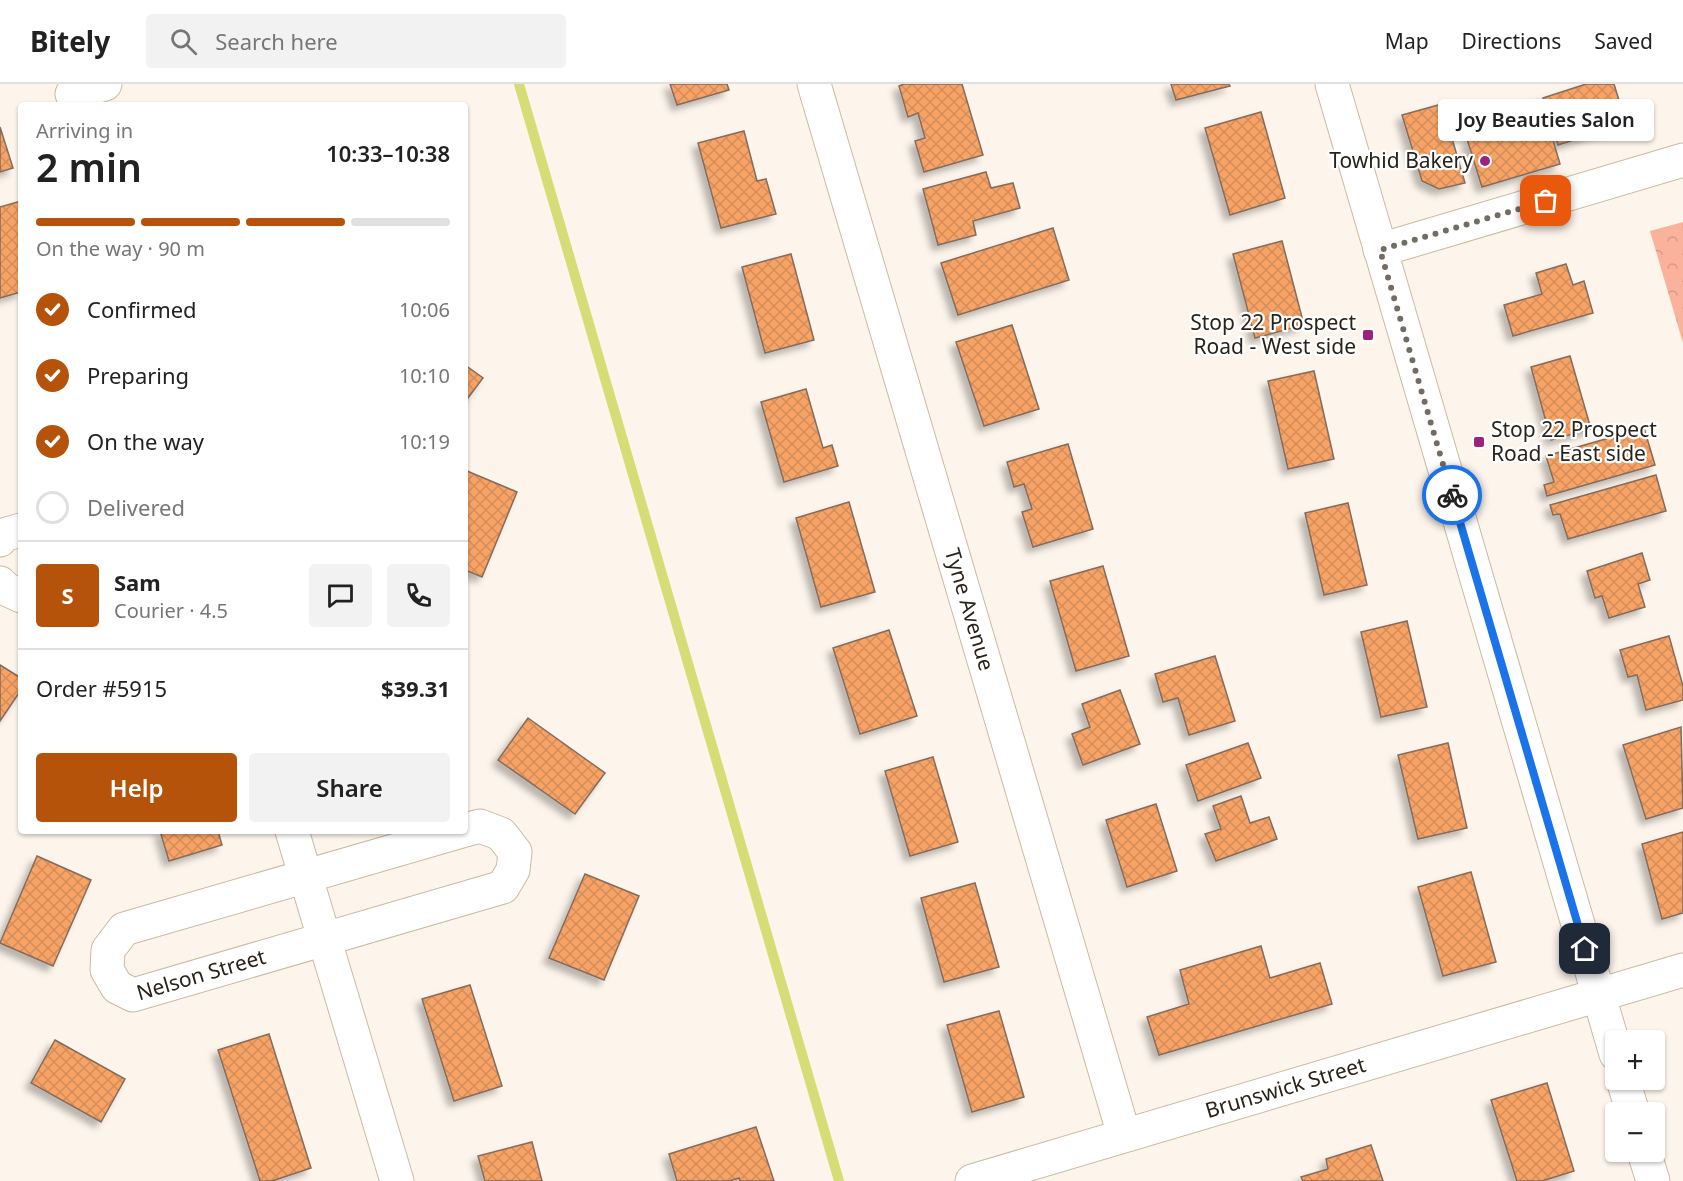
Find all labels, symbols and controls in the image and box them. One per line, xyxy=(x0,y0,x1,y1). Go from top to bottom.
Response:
search box xyxy=(146,14,566,68)
text: Bitely xyxy=(30,22,110,60)
icon: search xyxy=(167,25,200,58)
text: Search here xyxy=(215,26,338,56)
text: Map xyxy=(1385,27,1429,55)
text: Directions xyxy=(1462,27,1561,55)
text: Saved xyxy=(1594,27,1653,55)
callout: Joy Beauties Salon xyxy=(1438,99,1654,141)
text: Joy Beauties Salon xyxy=(1457,106,1635,133)
text: Arriving in xyxy=(36,117,133,144)
text: 10:33–10:38 xyxy=(326,138,450,168)
text: 2 min xyxy=(36,140,142,193)
place label: Towhid Bakery xyxy=(1329,146,1473,174)
marker: Towhid Bakery xyxy=(1478,154,1492,168)
pin xyxy=(1520,175,1571,226)
icon: bag xyxy=(1529,184,1562,217)
text: On the way · 90 m xyxy=(36,235,205,262)
icon: check xyxy=(36,293,69,326)
text: Confirmed xyxy=(87,294,197,324)
text: 10:06 xyxy=(399,296,450,323)
place label: Stop 22 Prospect Road - West side xyxy=(1190,308,1356,360)
marker: Stop 22 Prospect Road - West side xyxy=(1361,328,1375,342)
icon: check xyxy=(36,359,69,392)
text: Preparing xyxy=(87,360,189,390)
text: 10:10 xyxy=(399,362,450,389)
place label: Stop 22 Prospect Road - East side xyxy=(1491,415,1657,467)
icon: check xyxy=(36,425,69,458)
text: On the way xyxy=(87,426,204,456)
text: 10:19 xyxy=(399,428,450,455)
marker: Stop 22 Prospect Road - East side xyxy=(1472,435,1486,449)
courier xyxy=(1422,465,1482,525)
icon: bike xyxy=(1436,479,1469,512)
text: Delivered xyxy=(87,492,185,522)
street label: Tyne Avenue xyxy=(939,545,1001,674)
button: chat xyxy=(309,564,372,627)
button: phone xyxy=(387,564,450,627)
text: Sam xyxy=(114,567,161,597)
text: S xyxy=(61,580,74,610)
text: Courier · 4.5 xyxy=(114,597,228,624)
text: Order #5915 xyxy=(36,673,167,703)
text: $39.31 xyxy=(381,673,450,703)
button: Help xyxy=(36,753,237,822)
button: Share xyxy=(249,753,450,822)
pin xyxy=(1559,923,1610,974)
icon: home xyxy=(1568,932,1601,965)
street label: Nelson Street xyxy=(133,942,269,1006)
map controls xyxy=(1605,1030,1665,1162)
button: + xyxy=(1605,1030,1665,1090)
street label: Brunswick Street xyxy=(1202,1050,1369,1124)
button: − xyxy=(1605,1102,1665,1162)

